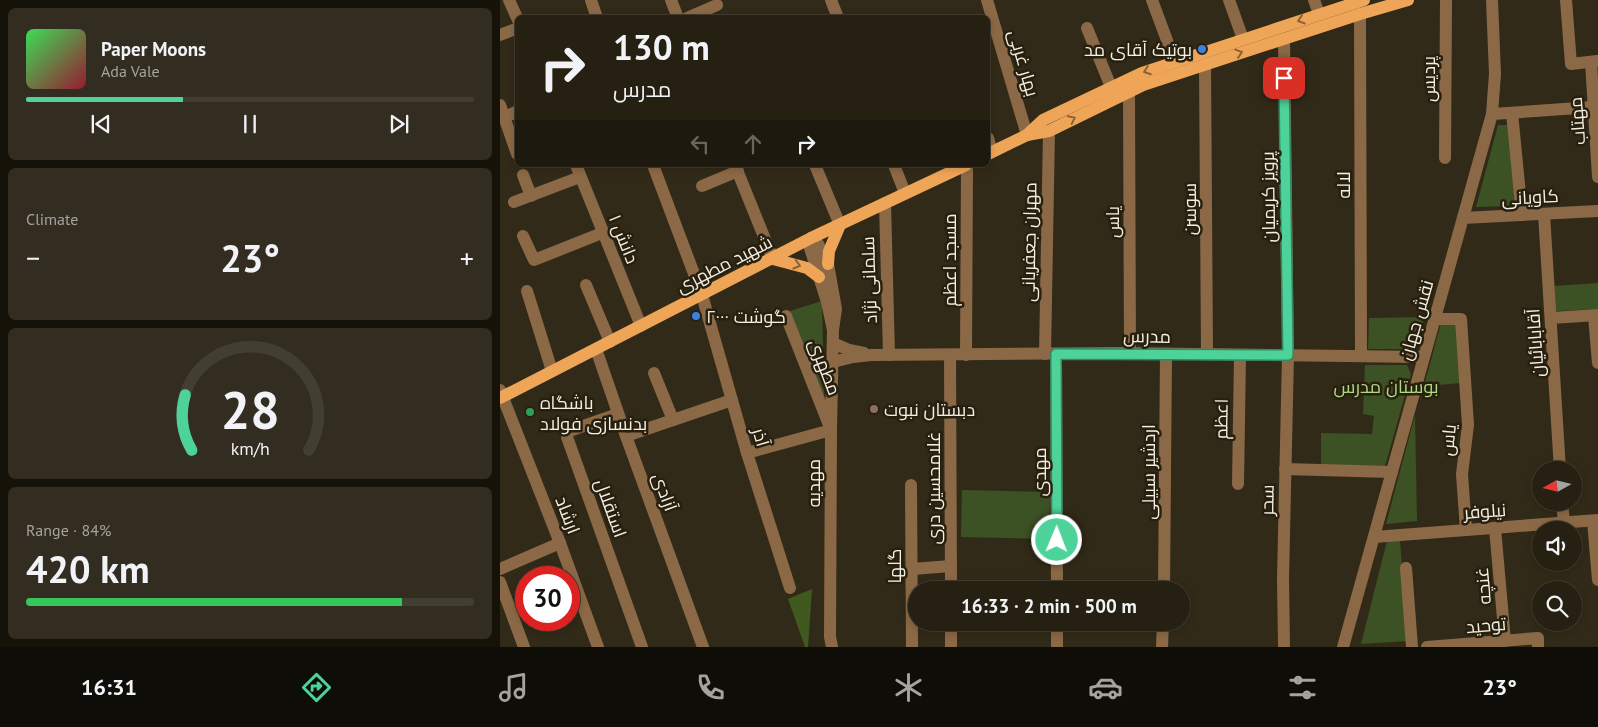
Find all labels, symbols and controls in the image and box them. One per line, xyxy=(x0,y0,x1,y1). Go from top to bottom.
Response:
one-way arrow xyxy=(1297,14,1306,24)
text: 130 m xyxy=(613,24,710,70)
street label: بهار غربی xyxy=(1004,27,1044,99)
icon: right xyxy=(530,35,595,100)
text: Paper Moons xyxy=(101,37,206,61)
place label: بوتیک آقای مد xyxy=(1084,38,1192,61)
marker: بوتیک آقای مد xyxy=(1196,43,1208,55)
one-way arrow xyxy=(1235,49,1243,59)
street label: پردیس xyxy=(1417,56,1441,102)
pin xyxy=(1263,57,1305,99)
text: Ada Vale xyxy=(101,61,160,81)
icon: arrive xyxy=(1270,64,1298,92)
one-way arrow xyxy=(1143,65,1152,75)
text: مدرس xyxy=(613,75,671,103)
street label: مهتاب xyxy=(1564,96,1590,146)
icon: previous xyxy=(87,110,115,138)
icon: pause xyxy=(236,110,264,138)
icon: next xyxy=(385,110,413,138)
one-way arrow xyxy=(1067,115,1076,125)
icon: left xyxy=(686,130,714,158)
icon: ahead xyxy=(739,130,767,158)
icon: right xyxy=(792,130,820,158)
street label: پرویز کریمیان xyxy=(1256,151,1281,243)
street label: لاله xyxy=(1332,172,1355,198)
street label: مهران جعفریانی xyxy=(1016,182,1042,302)
street label: سوسن xyxy=(1178,183,1201,235)
street label: کاویانی xyxy=(1501,184,1559,210)
street label: یاس xyxy=(1101,206,1124,238)
text: Climate xyxy=(26,209,78,229)
street label: دانش ۱ xyxy=(604,211,644,267)
street label: مسجد اعظم xyxy=(938,213,962,307)
street label: شهید مطهری xyxy=(672,230,776,298)
text: 23° xyxy=(220,233,280,282)
street label: سلمانی نژاد xyxy=(856,236,882,324)
text: − xyxy=(26,239,40,276)
text: + xyxy=(460,239,474,276)
one-way arrow xyxy=(793,260,801,270)
street label: نقش جهان xyxy=(1394,277,1438,363)
place label: گوشت ۲۰۰۰ xyxy=(706,305,786,328)
street label: آقابابائیان xyxy=(1521,308,1549,378)
marker: گوشت ۲۰۰۰ xyxy=(690,310,702,322)
street label: مدرس xyxy=(1123,324,1171,348)
street label: مطهری xyxy=(804,336,846,398)
park label: بوستان مدرس xyxy=(1333,375,1439,398)
text: 28 xyxy=(221,376,279,443)
place label: باشگاه بدنسازی فولاد xyxy=(540,391,647,435)
place label: دبستان نبوت xyxy=(884,398,975,421)
street label: اعظم xyxy=(1209,398,1234,440)
marker: دبستان نبوت xyxy=(868,403,880,415)
marker: باشگاه بدنسازی فولاد xyxy=(524,406,536,418)
street label: یاس xyxy=(1435,423,1461,457)
street label: آذر xyxy=(747,424,775,449)
street label: اردشیر سبیلی xyxy=(1137,424,1160,520)
street label: غلامحسین دری xyxy=(922,432,945,544)
text: km/h xyxy=(230,437,270,460)
street label: مهدی xyxy=(1028,447,1051,497)
street label: مهدیه xyxy=(802,459,825,507)
north arrow xyxy=(1532,461,1582,511)
map controls xyxy=(1532,461,1582,631)
street label: آزادی xyxy=(647,470,683,515)
street label: استقلال xyxy=(590,476,632,540)
street label: سحر xyxy=(1255,484,1279,517)
street label: ارشاد xyxy=(550,493,586,537)
street label: نیلوفر xyxy=(1462,498,1507,524)
position arrow xyxy=(1030,513,1082,565)
text: Range · 84% xyxy=(26,520,111,540)
button: sound xyxy=(1532,521,1582,571)
text: 420 km xyxy=(26,544,150,593)
street label: گلها xyxy=(883,549,906,583)
speed limit sign: 30 xyxy=(515,566,580,631)
street label: غنچه xyxy=(1470,566,1497,606)
button: search xyxy=(1532,581,1582,631)
text: 16:33 · 2 min · 500 m xyxy=(961,594,1137,618)
street label: توحید xyxy=(1465,612,1507,638)
icon: directions xyxy=(299,670,334,705)
icon: music xyxy=(496,670,531,705)
icon: phone xyxy=(693,670,728,705)
icon: climate xyxy=(891,670,926,705)
icon: car xyxy=(1088,670,1123,705)
icon: filters xyxy=(1285,670,1320,705)
text: 16:31 xyxy=(81,673,137,701)
text: 23° xyxy=(1482,673,1517,701)

